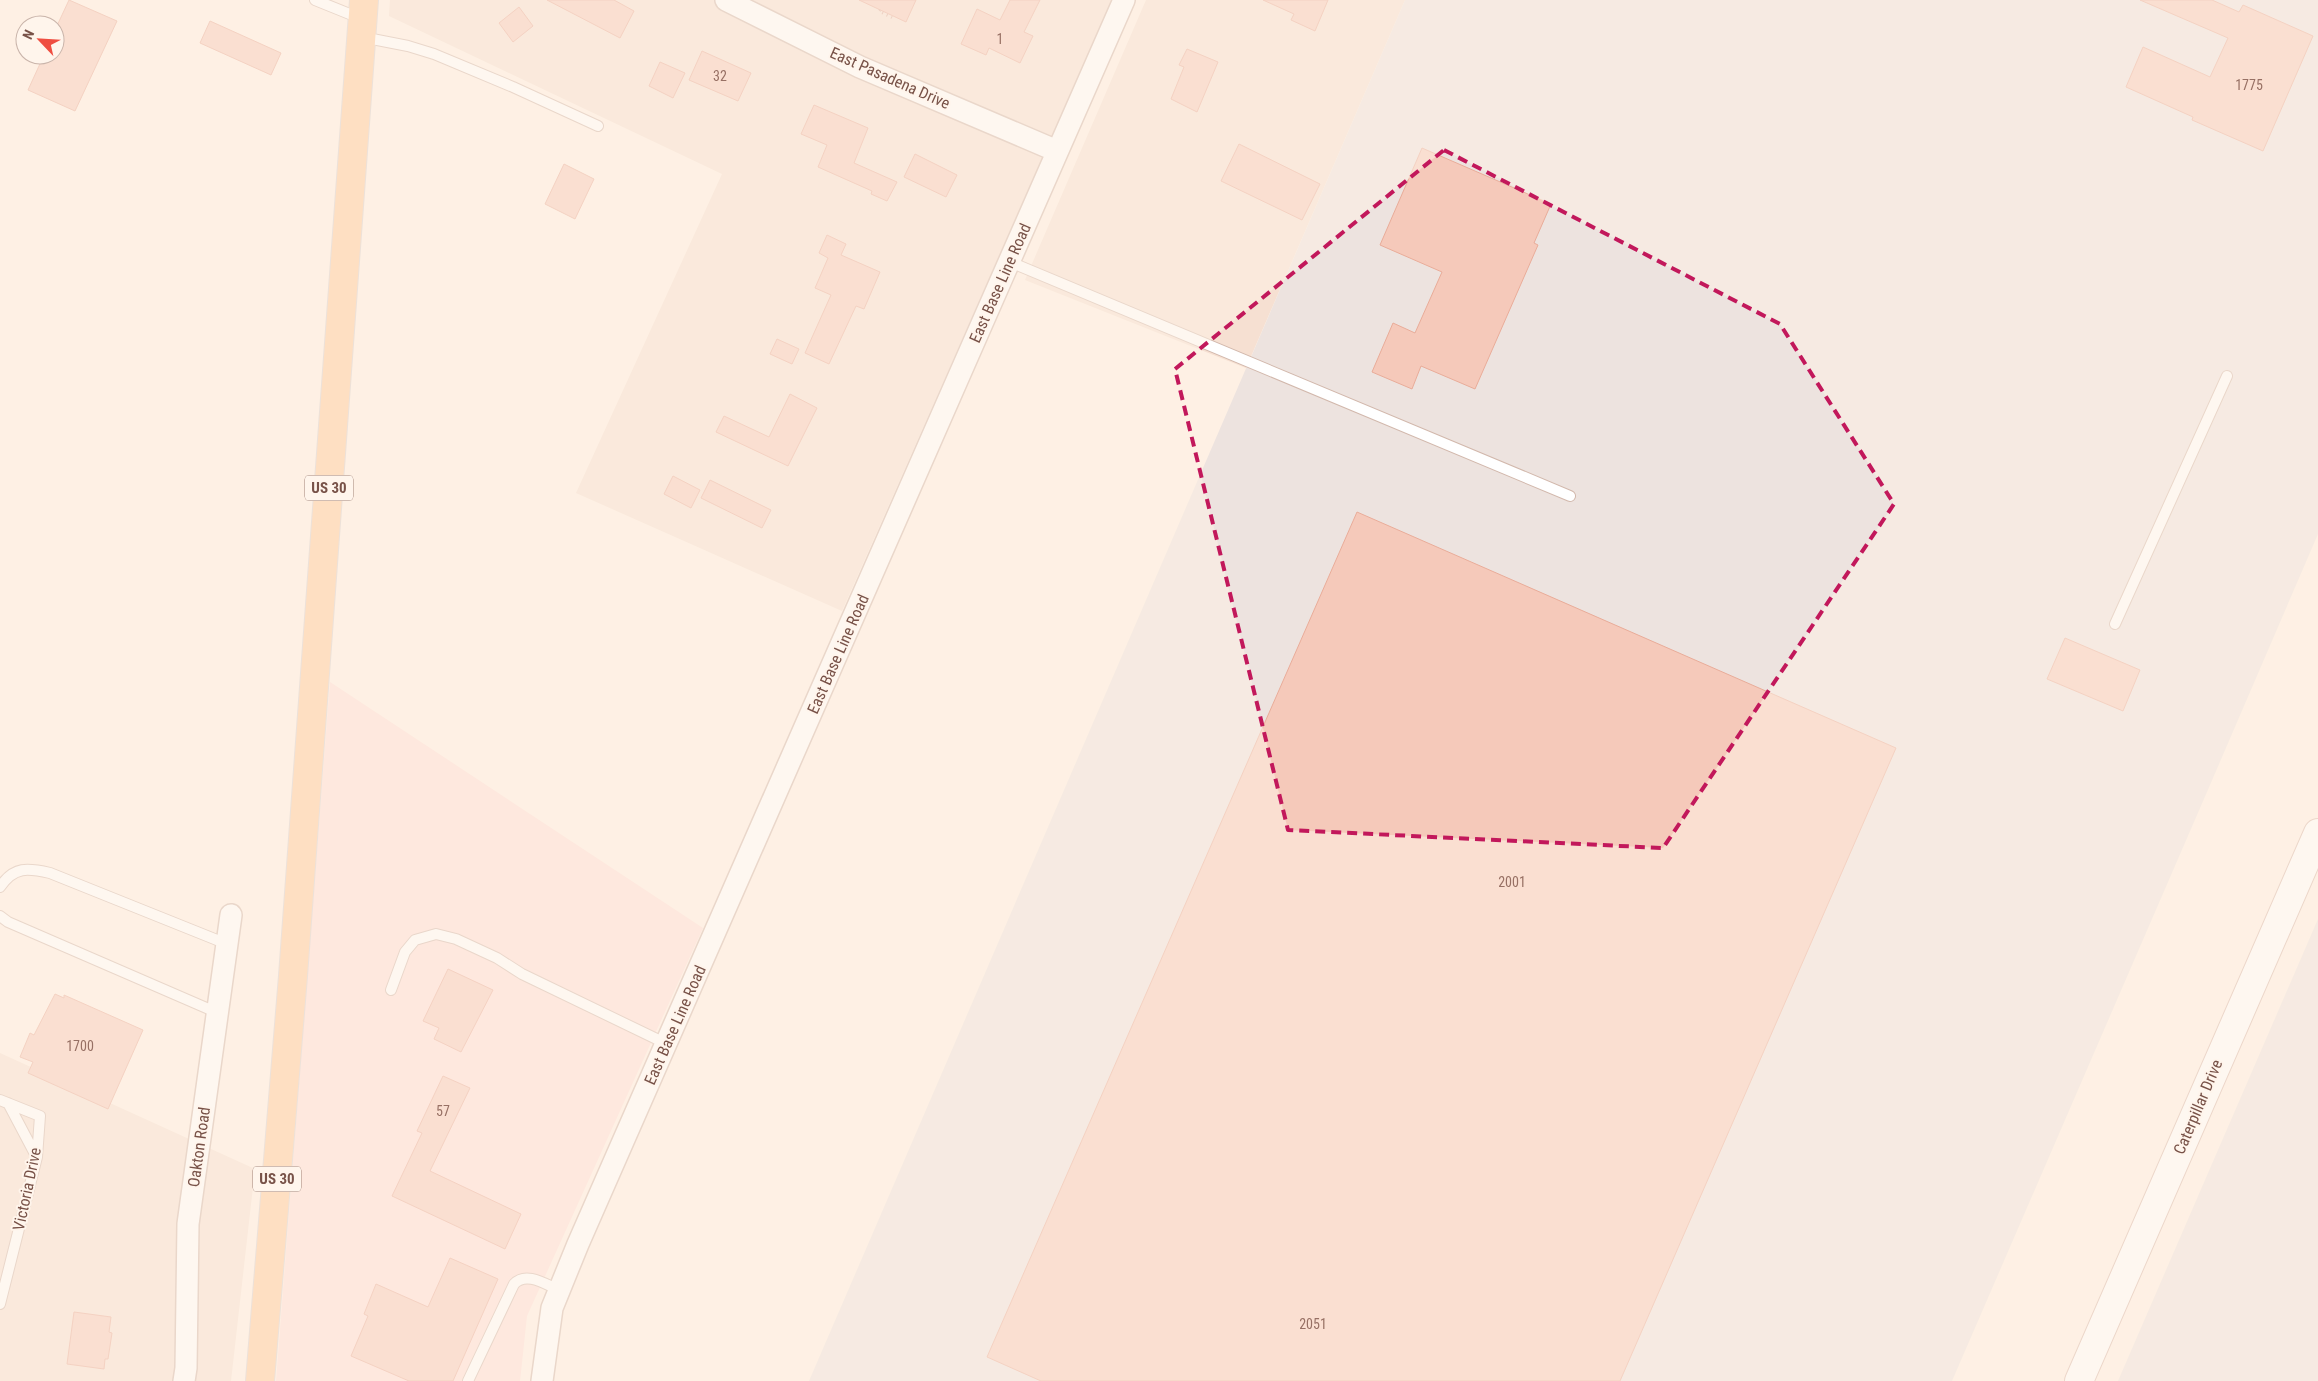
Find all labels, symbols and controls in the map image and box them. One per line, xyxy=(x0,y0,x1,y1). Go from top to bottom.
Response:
north arrow xyxy=(15,15,65,65)
text: N xyxy=(19,27,37,42)
house number: 1 xyxy=(997,31,1003,47)
street label: East Pasadena Drive xyxy=(827,43,953,113)
house number: 32 xyxy=(713,68,727,84)
house number: 1775 xyxy=(2235,77,2263,93)
street label: East Base Line Road xyxy=(965,220,1035,346)
road number: US 30 xyxy=(305,476,353,500)
street label: East Base Line Road xyxy=(803,591,873,717)
house number: 2001 xyxy=(1498,874,1526,890)
street label: East Base Line Road xyxy=(640,962,710,1088)
house number: 1700 xyxy=(66,1038,94,1054)
street label: Caterpillar Drive xyxy=(2170,1057,2226,1157)
house number: 57 xyxy=(436,1103,450,1119)
street label: Oakton Road xyxy=(184,1106,214,1188)
street label: Victoria Drive xyxy=(9,1146,45,1232)
road number: US 30 xyxy=(253,1166,301,1192)
house number: 2051 xyxy=(1299,1316,1327,1332)

